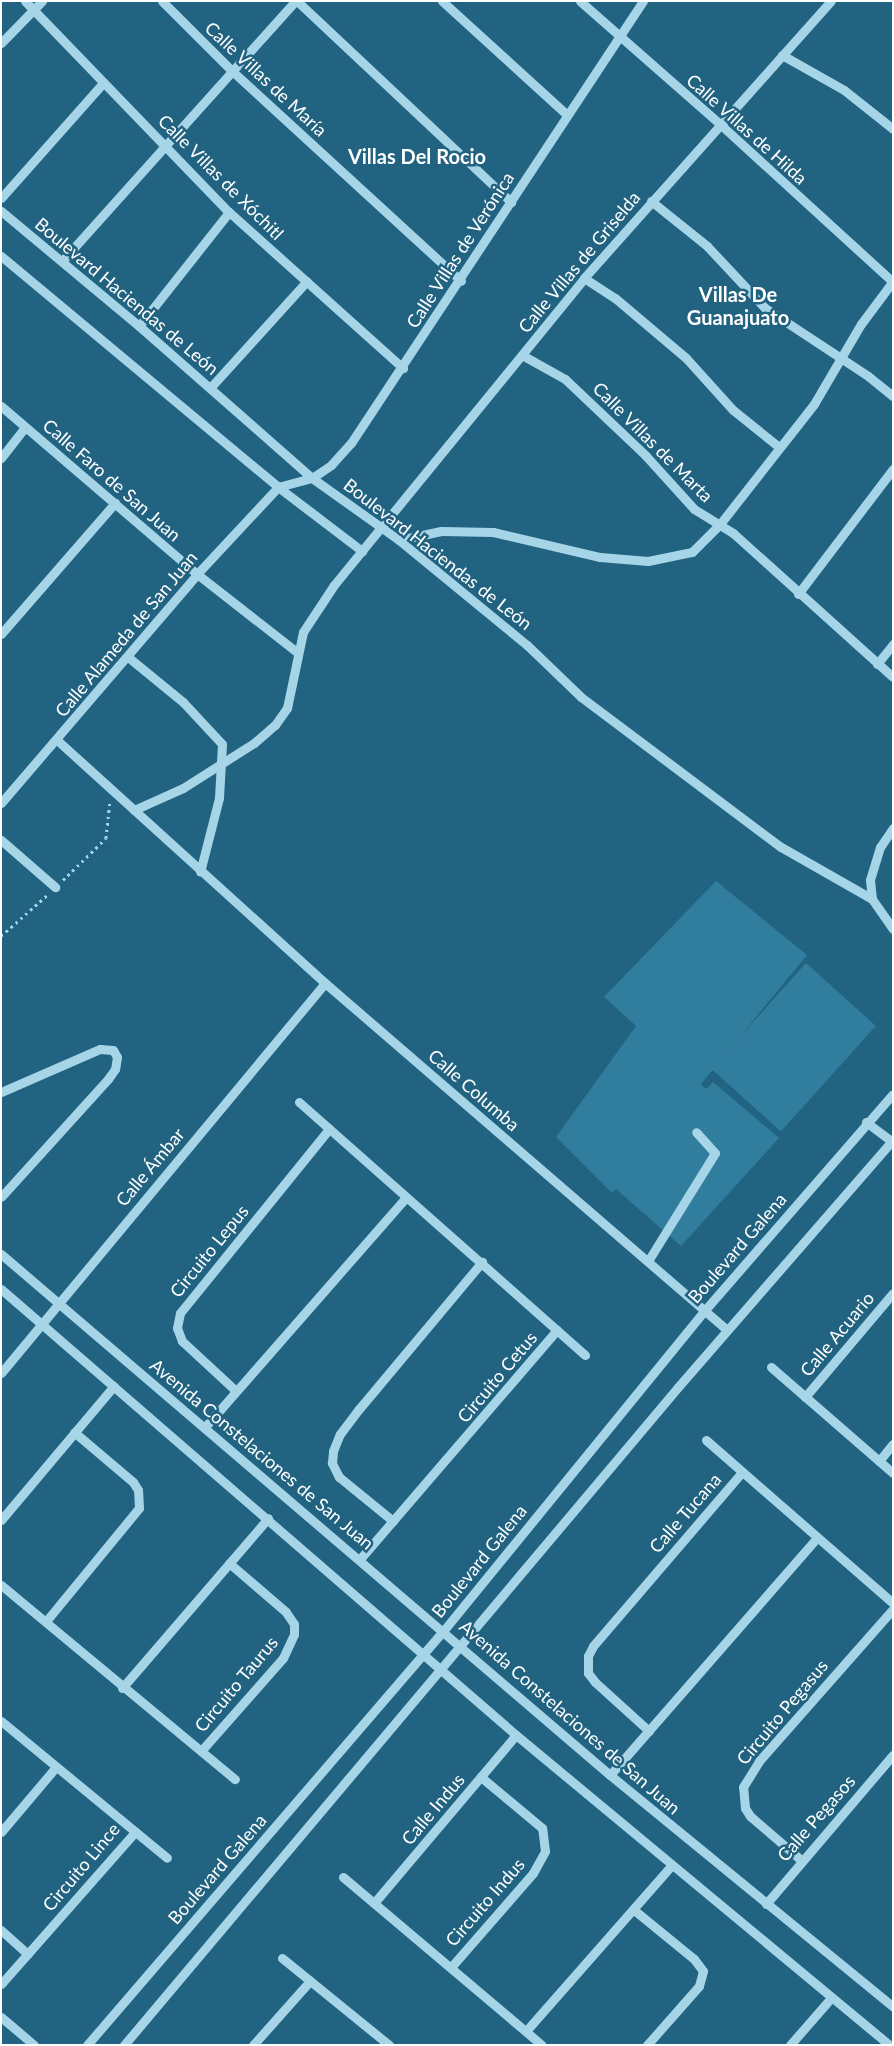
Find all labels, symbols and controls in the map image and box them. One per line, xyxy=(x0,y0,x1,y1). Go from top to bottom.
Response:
street label: Calle Villas de María xyxy=(200,17,332,141)
street label: Calle Villas de Hilda xyxy=(682,69,812,189)
street label: Calle Villas de Xóchitl xyxy=(154,110,288,244)
district label: Villas Del Rocio xyxy=(348,144,486,168)
street label: Calle Villas de Verónica xyxy=(401,167,519,333)
street label: Calle Villas de Griselda xyxy=(513,187,645,337)
street label: Boulevard Haciendas de León xyxy=(31,213,223,379)
district label: Villas De Guanajuato xyxy=(687,283,789,330)
street label: Calle Villas de Marta xyxy=(588,377,718,507)
street label: Calle Faro de San Juan xyxy=(38,414,186,546)
street label: Boulevard Haciendas de León xyxy=(340,474,536,634)
street label: Calle Alameda de San Juan xyxy=(50,546,202,722)
street label: Calle Columba xyxy=(424,1045,524,1135)
street label: Calle Ámbar xyxy=(111,1123,189,1211)
street label: Boulevard Galena xyxy=(683,1188,791,1308)
street label: Circuito Lepus xyxy=(165,1200,253,1302)
street label: Calle Acuario xyxy=(795,1287,879,1381)
street label: Circuito Cetus xyxy=(453,1327,541,1427)
street label: Avenida Constelaciones de San Juan xyxy=(146,1354,378,1554)
street label: Calle Tucana xyxy=(644,1469,726,1557)
street label: Boulevard Galena xyxy=(427,1500,531,1622)
street label: Avenida Constelaciones de San Juan xyxy=(455,1615,685,1819)
street label: Circuito Taurus xyxy=(190,1632,282,1736)
street label: Circuito Pegasus xyxy=(732,1655,832,1769)
street label: Calle Indus xyxy=(397,1769,469,1849)
street label: Calle Pegasos xyxy=(773,1770,859,1866)
street label: Boulevard Galena xyxy=(163,1809,271,1929)
street label: Circuito Lince xyxy=(38,1819,124,1915)
street label: Circuito Indus xyxy=(441,1854,529,1950)

